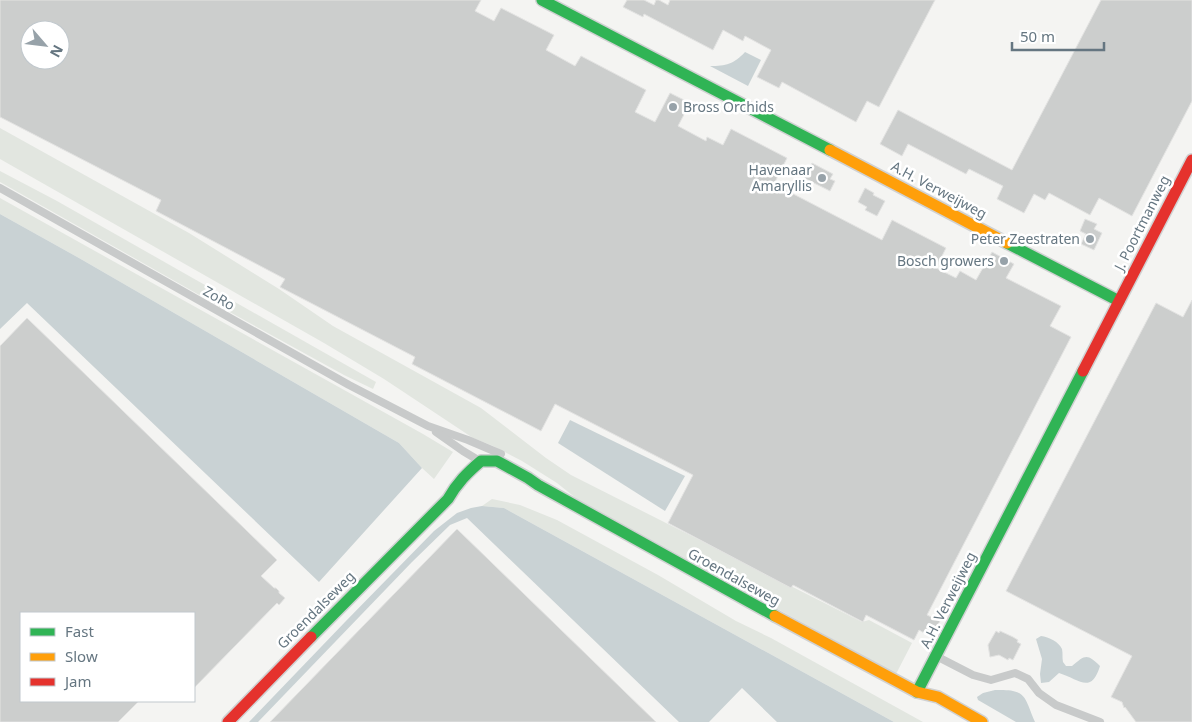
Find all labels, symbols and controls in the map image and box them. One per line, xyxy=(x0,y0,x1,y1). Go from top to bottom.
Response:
north arrow xyxy=(20,20,70,70)
scale bar xyxy=(1012,20,1104,52)
text: 50 m xyxy=(1020,26,1055,46)
text: N xyxy=(46,42,68,61)
place label: Bross Orchids xyxy=(683,97,774,116)
marker: Bross Orchids xyxy=(667,101,679,113)
street label: A.H. Verweijweg xyxy=(888,156,990,223)
place label: Havenaar Amaryllis xyxy=(749,160,812,195)
marker: Havenaar Amaryllis xyxy=(816,172,828,184)
street label: J. Poortmanweg xyxy=(1108,172,1174,275)
place label: Peter Zeestraten xyxy=(971,229,1080,248)
marker: Peter Zeestraten xyxy=(1084,233,1096,245)
place label: Bosch growers xyxy=(897,251,994,270)
marker: Bosch growers xyxy=(998,255,1010,267)
street label: ZoRo xyxy=(200,281,239,314)
street label: Groendalseweg xyxy=(685,543,784,610)
street label: A.H. Verweijweg xyxy=(915,548,980,651)
street label: Groendalseweg xyxy=(273,567,359,653)
legend xyxy=(20,612,195,702)
text: Fast xyxy=(65,621,94,641)
text: Slow xyxy=(65,646,98,666)
text: Jam xyxy=(63,671,92,691)

